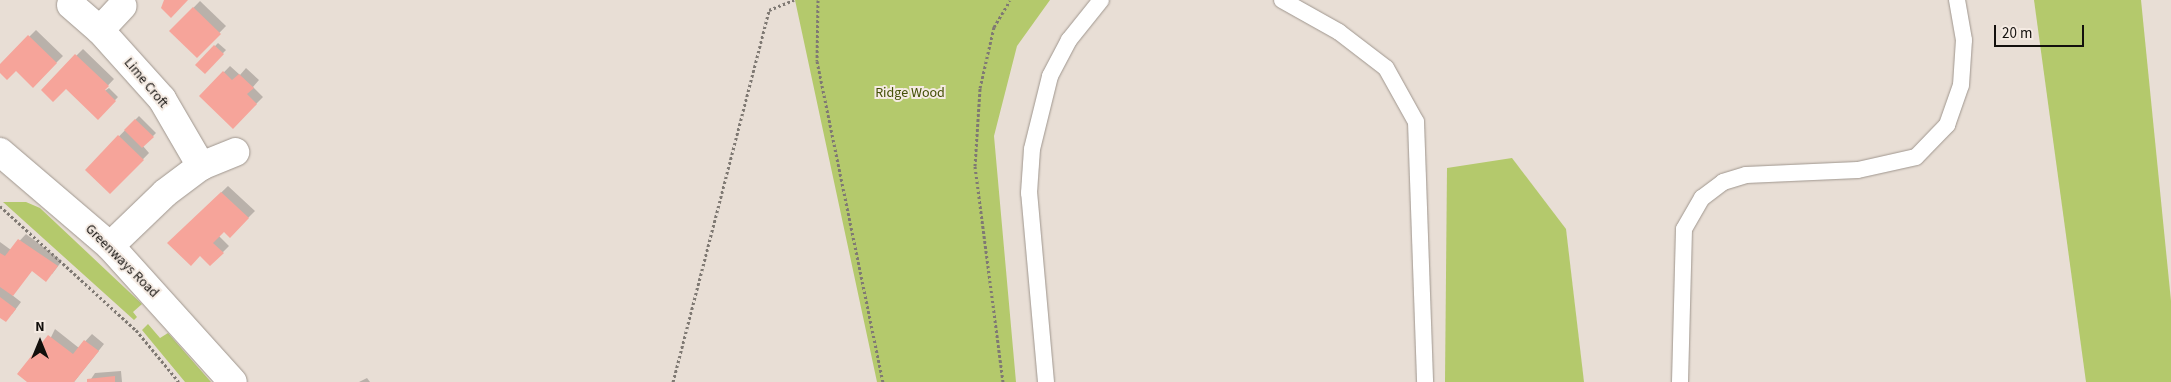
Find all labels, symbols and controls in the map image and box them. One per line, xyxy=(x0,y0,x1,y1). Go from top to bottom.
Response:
scale bar xyxy=(1996,15,2086,47)
text: 20 m xyxy=(2002,23,2032,44)
street label: Lime Croft xyxy=(120,55,172,111)
park label: Ridge Wood xyxy=(875,85,945,101)
street label: Greenways Road xyxy=(82,221,162,301)
north arrow xyxy=(15,317,65,367)
text: N xyxy=(35,317,45,337)

